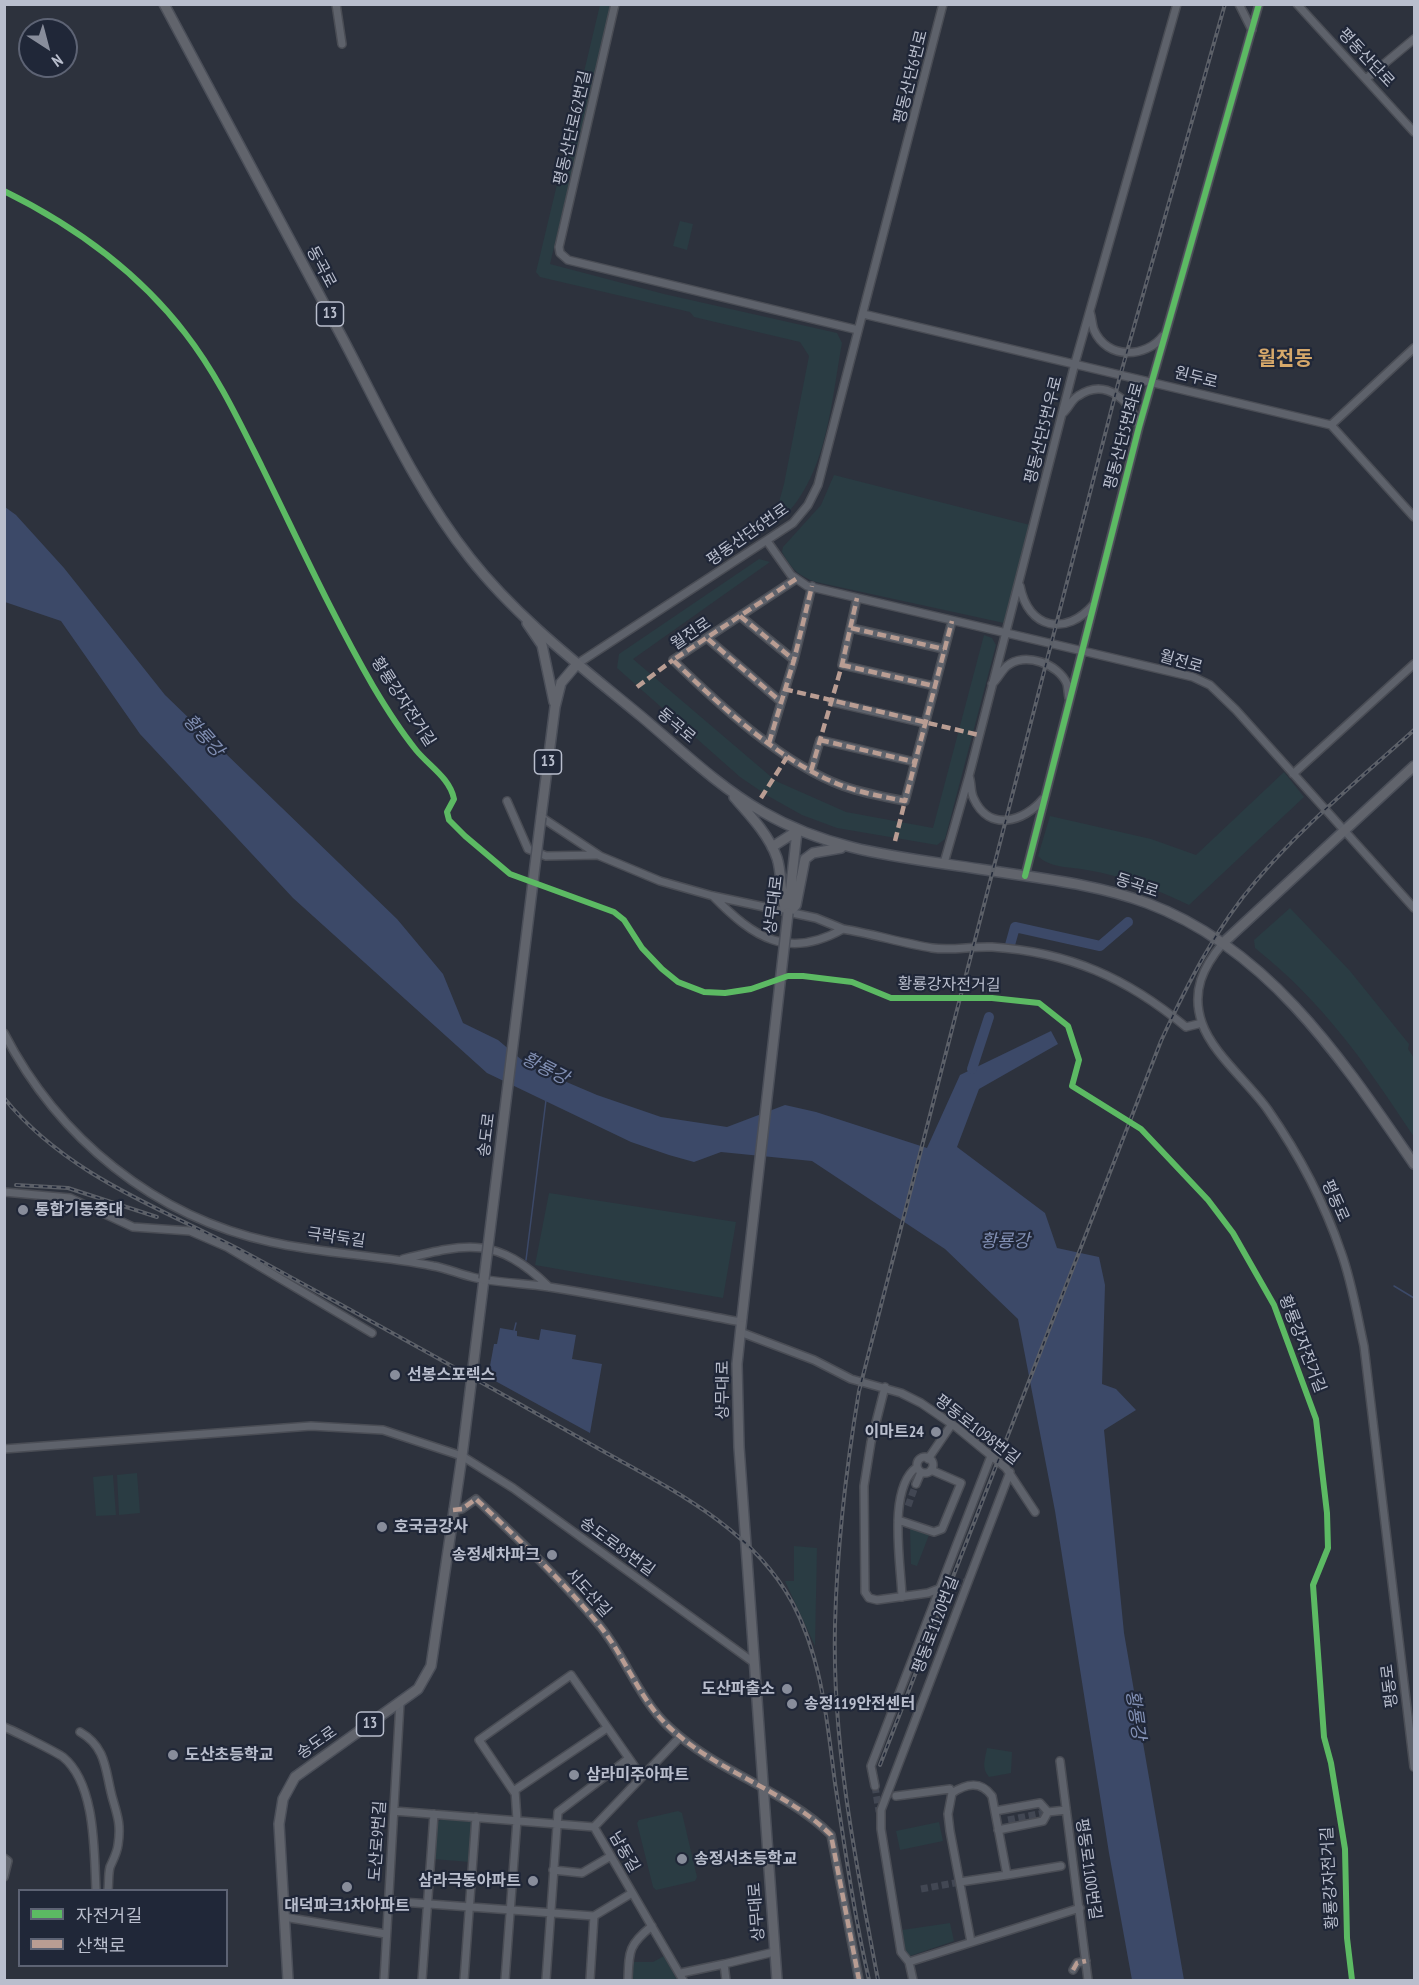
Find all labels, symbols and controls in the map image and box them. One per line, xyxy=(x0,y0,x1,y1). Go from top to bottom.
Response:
north arrow xyxy=(18,18,78,78)
street label: 평동산단로 xyxy=(1334,25,1398,91)
street label: 평동산단6번로 xyxy=(890,28,932,126)
text: N xyxy=(48,50,67,72)
street label: 평동산단로62번길 xyxy=(550,69,596,187)
street label: 동곡로 xyxy=(302,243,340,291)
road number: 13 xyxy=(316,302,344,326)
district label: 월전동 xyxy=(1257,347,1313,371)
street label: 원두로 xyxy=(1172,363,1220,393)
street label: 평동산단5번우로 xyxy=(1021,374,1067,486)
street label: 평동산단5번좌로 xyxy=(1100,380,1148,492)
street label: 평동산단6번로 xyxy=(703,500,793,570)
street label: 월전로 xyxy=(667,614,715,654)
street label: 월전로 xyxy=(1157,647,1205,677)
street label: 황룡강자전거길 xyxy=(367,654,439,750)
street label: 동곡로 xyxy=(653,704,699,748)
water label: 황룡강 xyxy=(178,710,228,762)
road number: 13 xyxy=(534,750,562,774)
street label: 동곡로 xyxy=(1113,870,1161,902)
street label: 상무대로 xyxy=(761,875,787,935)
street label: 황룡강자전거길 xyxy=(897,975,1001,995)
water label: 황룡강 xyxy=(518,1048,572,1090)
street label: 송도로 xyxy=(475,1112,499,1158)
street label: 평동로 xyxy=(1317,1177,1353,1225)
place label: 통합기동중대 xyxy=(35,1200,123,1220)
marker: 통합기동중대 xyxy=(16,1203,30,1217)
street label: 극락둑길 xyxy=(306,1224,366,1252)
water label: 황룡강 xyxy=(980,1231,1030,1253)
street label: 황룡강자전거길 xyxy=(1275,1292,1329,1396)
street label: 상무대로 xyxy=(713,1361,733,1419)
place label: 선봉스포렉스 xyxy=(407,1365,495,1385)
marker: 선봉스포렉스 xyxy=(388,1368,402,1382)
street label: 평동로1098번길 xyxy=(931,1391,1023,1469)
place label: 이마트24 xyxy=(865,1422,924,1442)
marker: 이마트24 xyxy=(929,1425,943,1439)
street label: 송도로85번길 xyxy=(576,1513,658,1581)
place label: 호국금강사 xyxy=(394,1517,468,1537)
marker: 호국금강사 xyxy=(375,1520,389,1534)
place label: 송정세차파크 xyxy=(452,1545,540,1565)
marker: 송정세차파크 xyxy=(545,1548,559,1562)
street label: 서도산길 xyxy=(561,1565,615,1621)
street label: 평동로1120번길 xyxy=(909,1574,963,1676)
street label: 평동로 xyxy=(1378,1663,1402,1709)
place label: 도산파출소 xyxy=(701,1679,775,1699)
marker: 도산파출소 xyxy=(780,1682,794,1696)
water label: 황룡강 xyxy=(1121,1689,1149,1741)
place label: 송정119안전센터 xyxy=(804,1694,915,1714)
marker: 송정119안전센터 xyxy=(785,1697,799,1711)
road number: 13 xyxy=(356,1712,384,1736)
street label: 송도로 xyxy=(293,1722,341,1764)
place label: 도산초등학교 xyxy=(185,1745,273,1765)
marker: 도산초등학교 xyxy=(166,1748,180,1762)
place label: 삼라미주아파트 xyxy=(586,1765,689,1785)
marker: 삼라미주아파트 xyxy=(567,1768,581,1782)
street label: 도산로9번길 xyxy=(366,1800,390,1882)
street label: 평동로1100번길 xyxy=(1071,1817,1105,1921)
street label: 황룡강자전거길 xyxy=(1318,1826,1342,1930)
street label: 남동길 xyxy=(605,1828,643,1876)
place label: 송정서초등학교 xyxy=(694,1849,797,1869)
marker: 송정서초등학교 xyxy=(675,1852,689,1866)
place label: 삼라극동아파트 xyxy=(418,1871,521,1891)
marker: 삼라극동아파트 xyxy=(526,1874,540,1888)
marker: 대덕파크1차아파트 xyxy=(340,1880,354,1894)
street label: 상무대로 xyxy=(745,1882,769,1942)
legend xyxy=(18,1889,228,1967)
place label: 대덕파크1차아파트 xyxy=(284,1896,410,1916)
text: 자전거길 xyxy=(76,1904,142,1927)
text: 산책로 xyxy=(76,1934,126,1957)

